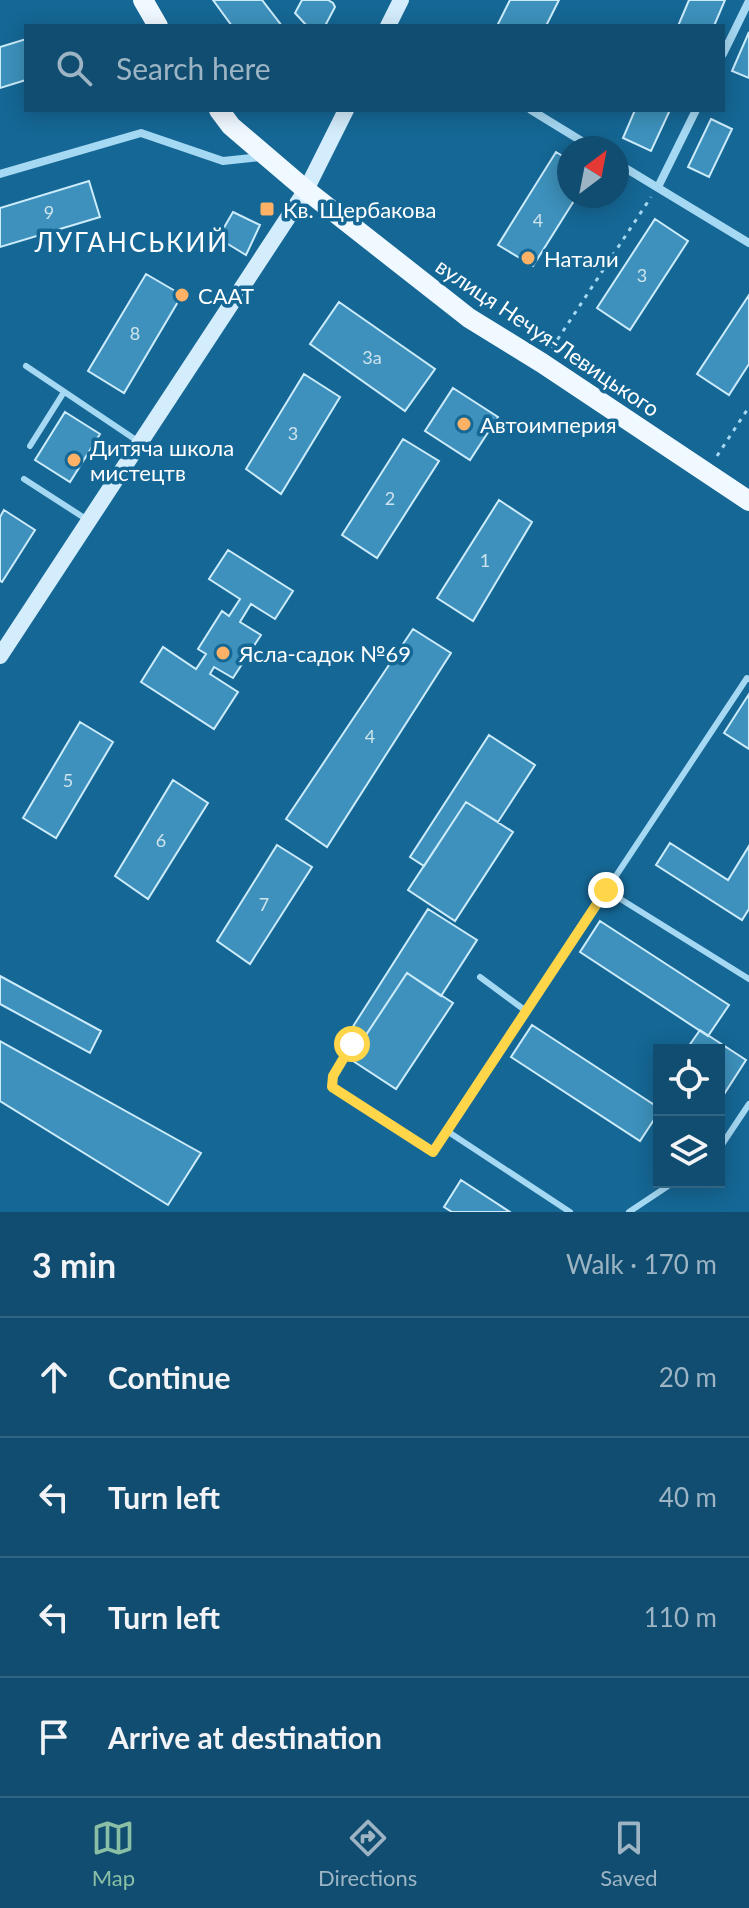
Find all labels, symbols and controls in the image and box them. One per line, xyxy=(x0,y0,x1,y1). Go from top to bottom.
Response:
search box xyxy=(24,24,725,112)
icon: search xyxy=(52,46,96,90)
text: Search here xyxy=(116,50,271,86)
north arrow xyxy=(557,136,629,208)
place label: Кв. Щербакова xyxy=(283,196,436,223)
marker: Кв. Щербакова xyxy=(258,200,276,218)
house number: 9 xyxy=(44,201,54,223)
house number: 4 xyxy=(533,209,543,231)
district label: ЛУГАНСЬКИЙ xyxy=(34,226,229,258)
place label: Натали xyxy=(544,245,619,272)
marker: Натали xyxy=(519,249,537,267)
street label: вулиця Нечуя-Левицького xyxy=(431,252,665,422)
house number: 3 xyxy=(637,264,647,286)
place label: СААТ xyxy=(198,282,254,309)
marker: СААТ xyxy=(173,286,191,304)
house number: 8 xyxy=(130,322,140,344)
house number: 3а xyxy=(362,346,382,368)
place label: Автоимперия xyxy=(480,411,617,438)
marker: Автоимперия xyxy=(455,415,473,433)
house number: 3 xyxy=(288,422,298,444)
place label: Дитяча школа мистецтв xyxy=(90,434,234,486)
marker: Дитяча школа мистецтв xyxy=(65,451,83,469)
house number: 2 xyxy=(385,487,395,509)
house number: 1 xyxy=(480,549,490,571)
place label: Ясла-садок №69 xyxy=(238,640,411,667)
marker: Ясла-садок №69 xyxy=(214,644,232,662)
house number: 4 xyxy=(365,725,375,747)
house number: 5 xyxy=(63,769,73,791)
house number: 6 xyxy=(156,829,166,851)
route end xyxy=(588,872,624,908)
house number: 7 xyxy=(259,893,269,915)
route start xyxy=(334,1026,370,1062)
map controls xyxy=(653,1044,725,1188)
button: locate xyxy=(653,1044,725,1116)
button: layers xyxy=(653,1116,725,1188)
text: 3 min xyxy=(32,1244,116,1285)
text: Walk · 170 m xyxy=(566,1248,717,1280)
icon: ahead xyxy=(32,1355,76,1399)
text: Continue xyxy=(108,1359,231,1395)
text: 20 m xyxy=(659,1361,717,1393)
icon: left xyxy=(32,1475,76,1519)
text: Turn left xyxy=(108,1479,220,1515)
text: 40 m xyxy=(659,1481,717,1513)
icon: left xyxy=(32,1595,76,1639)
text: Turn left xyxy=(108,1599,220,1635)
text: 110 m xyxy=(644,1601,717,1633)
icon: arrive xyxy=(32,1715,76,1759)
text: Arrive at destination xyxy=(108,1719,382,1755)
tab: Map xyxy=(91,1816,135,1891)
tab: Directions xyxy=(318,1816,417,1891)
tab: Saved xyxy=(600,1816,658,1891)

